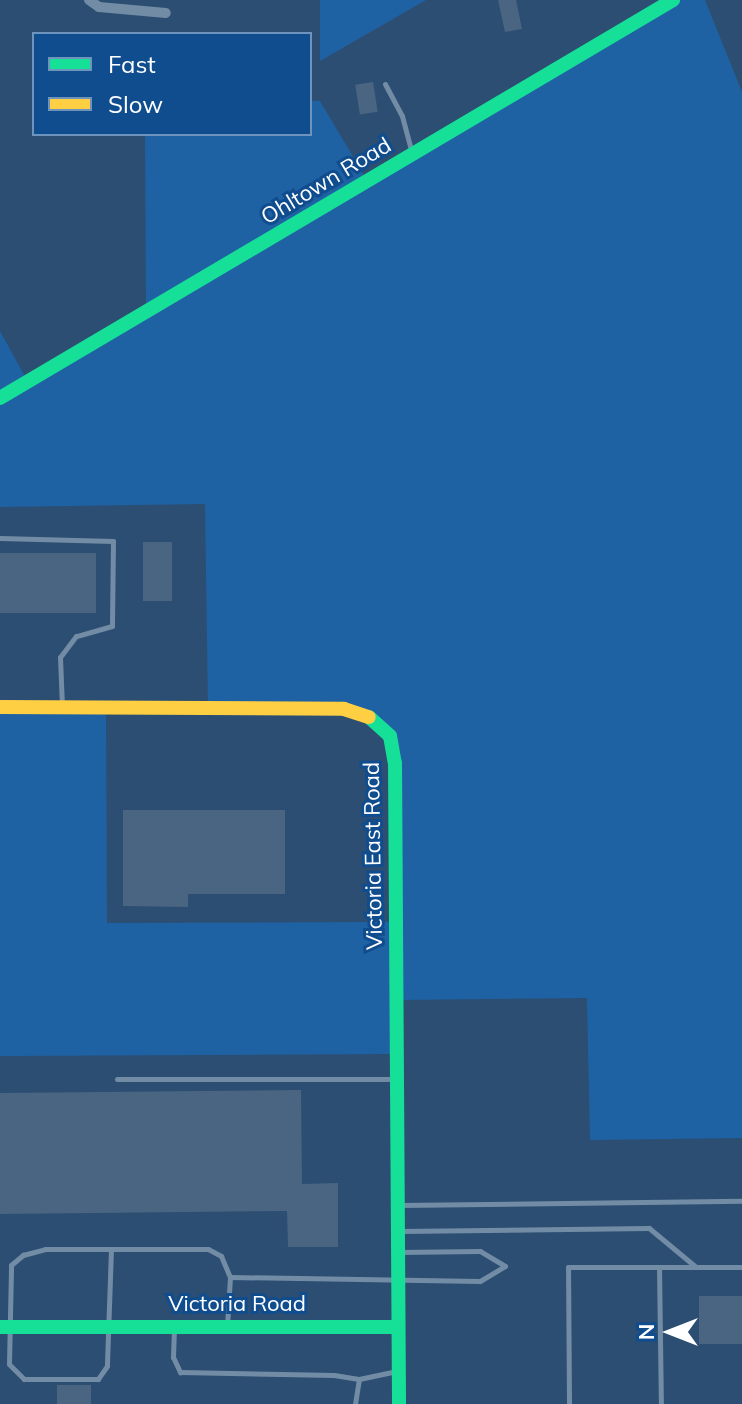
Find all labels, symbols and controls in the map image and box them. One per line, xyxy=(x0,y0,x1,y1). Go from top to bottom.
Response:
legend xyxy=(32,32,312,136)
text: Fast xyxy=(108,49,156,79)
text: Slow xyxy=(108,89,163,119)
street label: Ohltown Road xyxy=(256,132,396,230)
street label: Victoria East Road xyxy=(358,762,388,950)
street label: Victoria Road xyxy=(168,1291,306,1317)
north arrow xyxy=(630,1292,710,1372)
text: N xyxy=(632,1324,660,1340)

